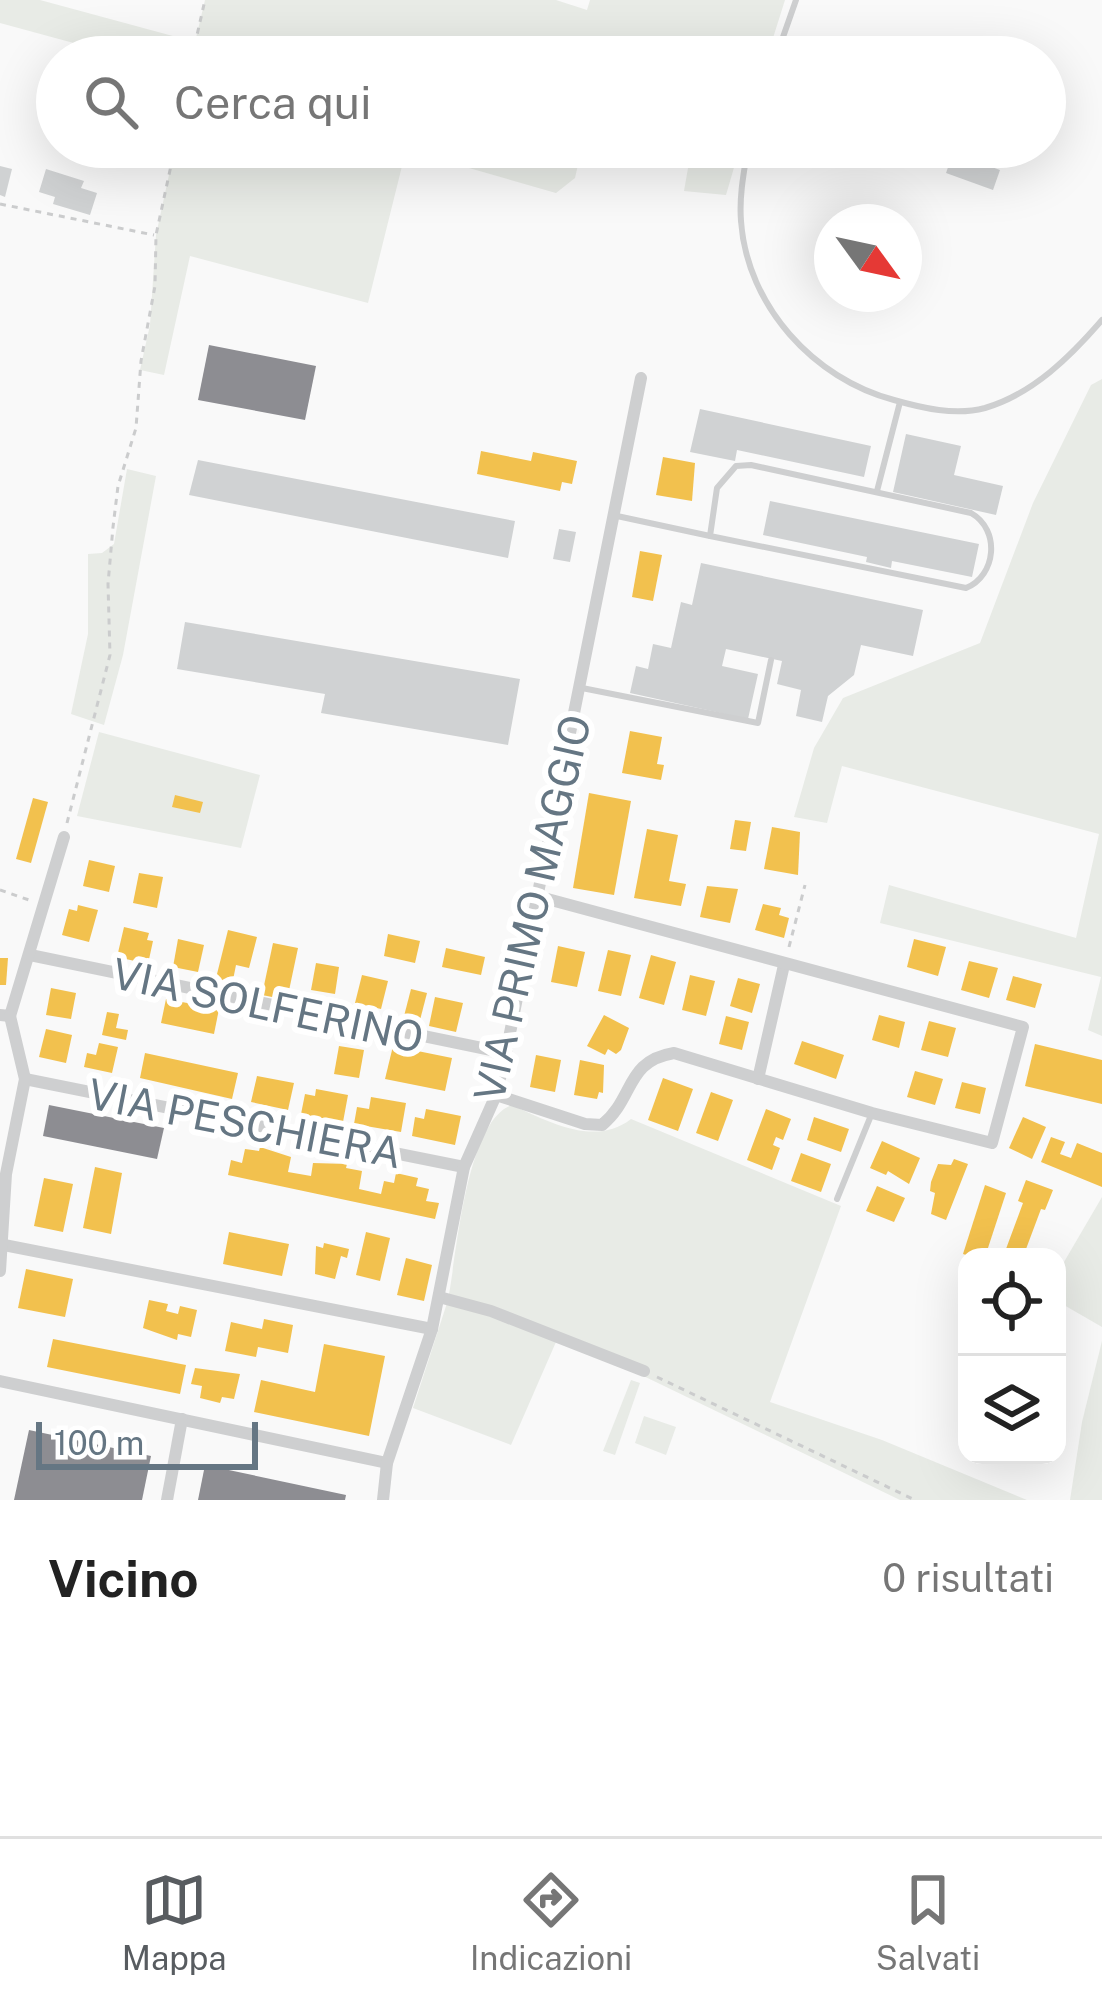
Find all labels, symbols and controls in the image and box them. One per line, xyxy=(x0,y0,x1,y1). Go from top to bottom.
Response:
search box xyxy=(36,36,1066,168)
icon: search xyxy=(78,69,144,135)
text: Cerca qui xyxy=(174,76,371,129)
north arrow xyxy=(814,204,922,312)
street label: VIA PRIMO MAGGIO xyxy=(464,710,600,1106)
street label: VIA SOLFERINO xyxy=(108,948,428,1062)
street label: VIA PESCHIERA xyxy=(84,1069,406,1177)
map controls xyxy=(958,1248,1066,1464)
button: locate xyxy=(958,1248,1066,1356)
button: layers xyxy=(958,1356,1066,1464)
scale bar xyxy=(36,1416,258,1469)
text: 100 m xyxy=(54,1424,144,1462)
text: Vicino xyxy=(48,1549,199,1608)
text: 0 risultati xyxy=(882,1555,1054,1601)
tab: Mappa xyxy=(122,1867,226,1977)
tab: Indicazioni xyxy=(470,1867,632,1977)
tab: Salvati xyxy=(876,1867,980,1977)

